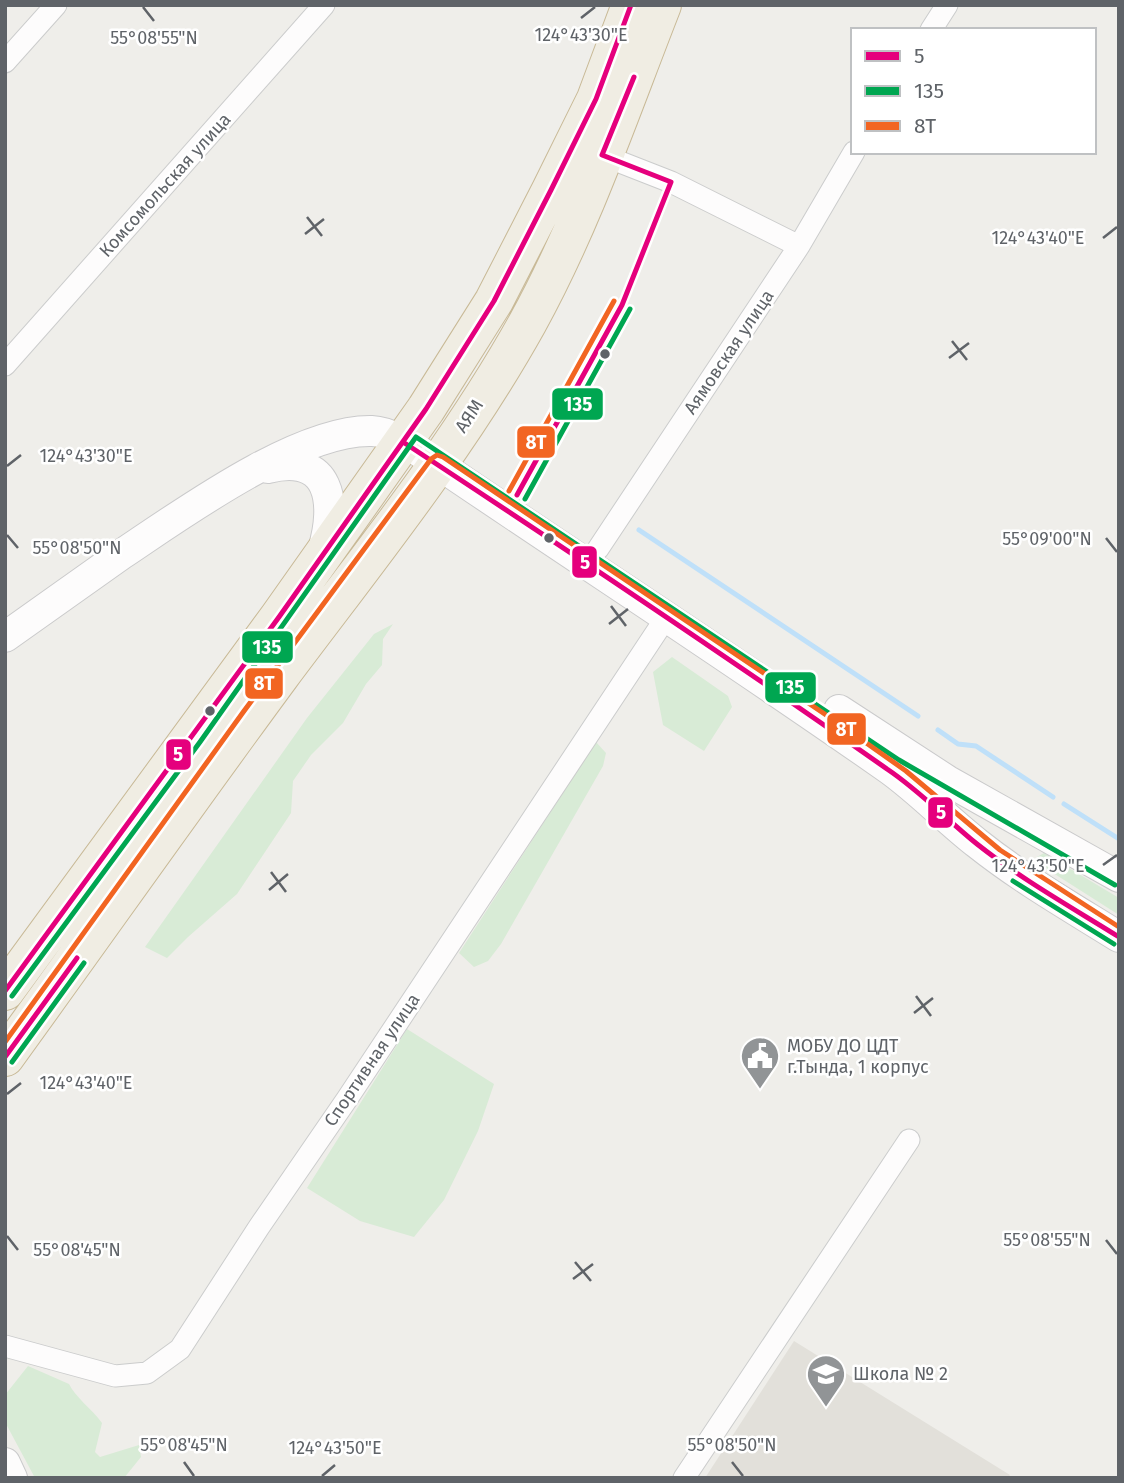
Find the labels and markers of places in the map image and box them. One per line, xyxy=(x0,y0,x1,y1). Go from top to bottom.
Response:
unlabelled marker xyxy=(598,347,612,361)
unlabelled marker xyxy=(542,531,556,545)
unlabelled marker xyxy=(203,704,217,718)
public building icon: МОБУ ДО ЦДТ г.Тында, 1 корпус xyxy=(739,1035,781,1090)
place label: МОБУ ДО ЦДТ г.Тында, 1 корпус xyxy=(787,1035,929,1078)
school or university icon: Школа № 2 xyxy=(805,1353,847,1408)
place label: Школа № 2 xyxy=(853,1363,948,1385)

